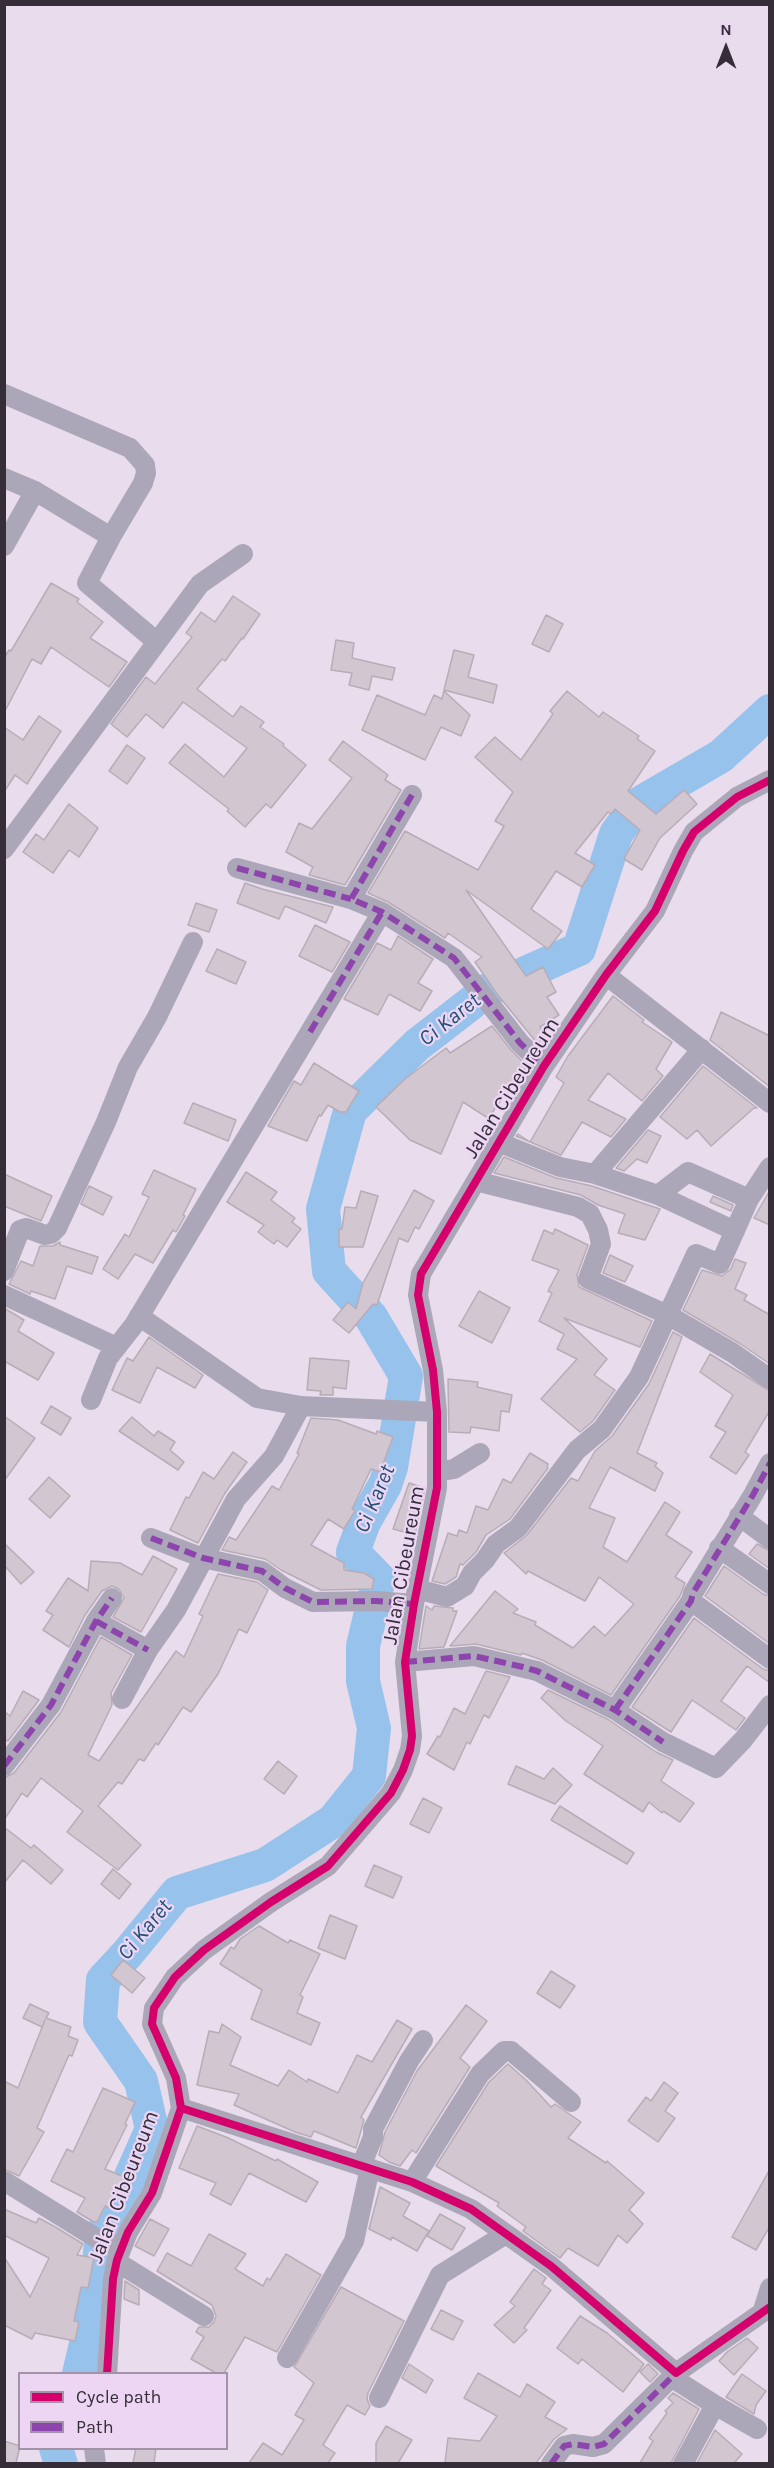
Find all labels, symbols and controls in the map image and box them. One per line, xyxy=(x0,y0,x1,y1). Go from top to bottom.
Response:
north arrow xyxy=(696,18,756,78)
text: N xyxy=(720,20,732,39)
water label: Ci Karet xyxy=(414,988,486,1052)
street label: Jalan Cibeureum xyxy=(459,1013,565,1163)
water label: Ci Karet xyxy=(349,1461,401,1537)
street label: Jalan Cibeureum xyxy=(378,1484,430,1646)
water label: Ci Karet xyxy=(112,1894,178,1966)
street label: Jalan Cibeureum xyxy=(83,2107,165,2267)
legend xyxy=(18,2372,228,2450)
text: Cycle path xyxy=(76,2386,161,2408)
text: Path xyxy=(76,2416,114,2438)

